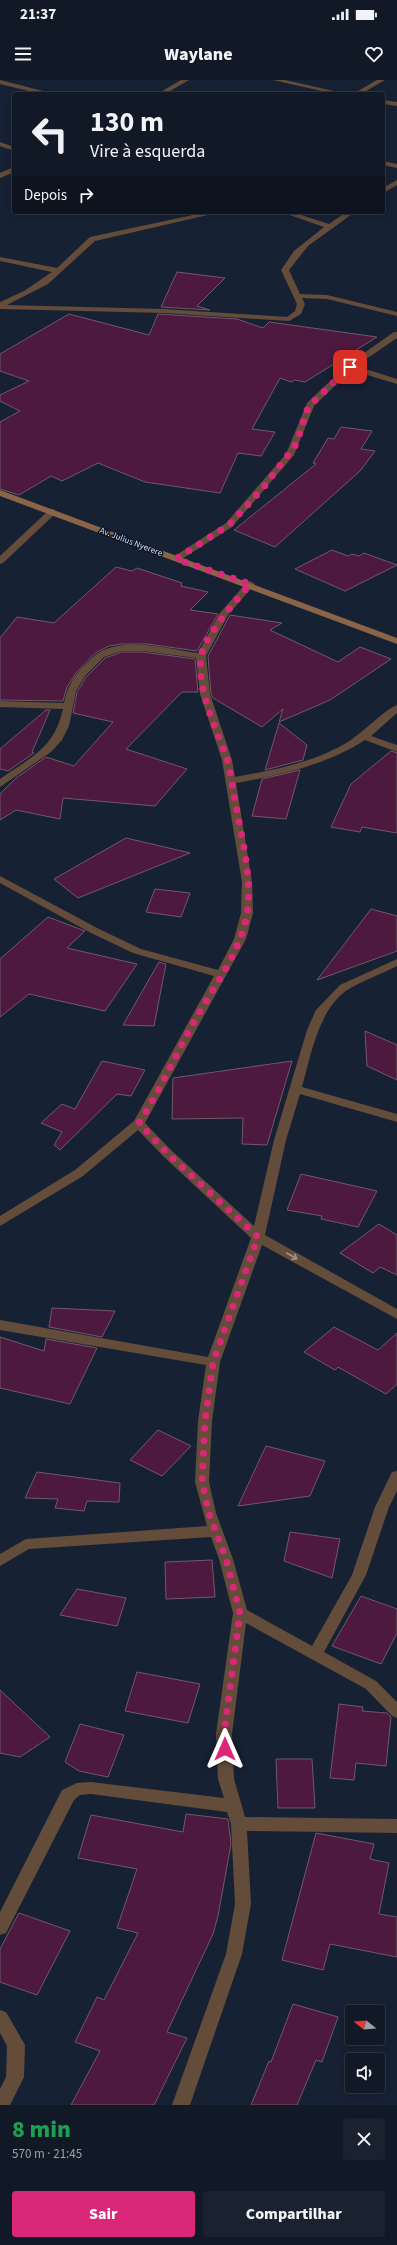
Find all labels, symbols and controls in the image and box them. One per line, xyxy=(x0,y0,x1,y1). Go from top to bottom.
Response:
text: 21:37 xyxy=(20,4,56,25)
text: Waylane xyxy=(164,42,233,67)
icon: menu xyxy=(12,43,34,65)
icon: heart xyxy=(363,43,385,65)
text: 130 m xyxy=(90,102,164,142)
icon: left xyxy=(24,108,76,160)
text: Vire à esquerda xyxy=(90,139,205,164)
icon: right xyxy=(75,184,97,206)
text: Depois xyxy=(24,185,67,206)
pin xyxy=(333,350,367,384)
icon: arrive xyxy=(339,356,361,378)
street label: Av. Julius Nyerere xyxy=(98,524,165,560)
one-way arrow xyxy=(286,1253,298,1260)
position arrow xyxy=(204,1728,246,1770)
north arrow xyxy=(345,2005,385,2045)
map controls xyxy=(345,2005,385,2093)
button: sound xyxy=(345,2053,385,2093)
text: 8 min xyxy=(12,2112,71,2147)
button: close xyxy=(343,2118,385,2160)
text: 570 m · 21:45 xyxy=(12,2145,82,2163)
button: Sair xyxy=(12,2191,195,2237)
button: Compartilhar xyxy=(203,2191,385,2237)

